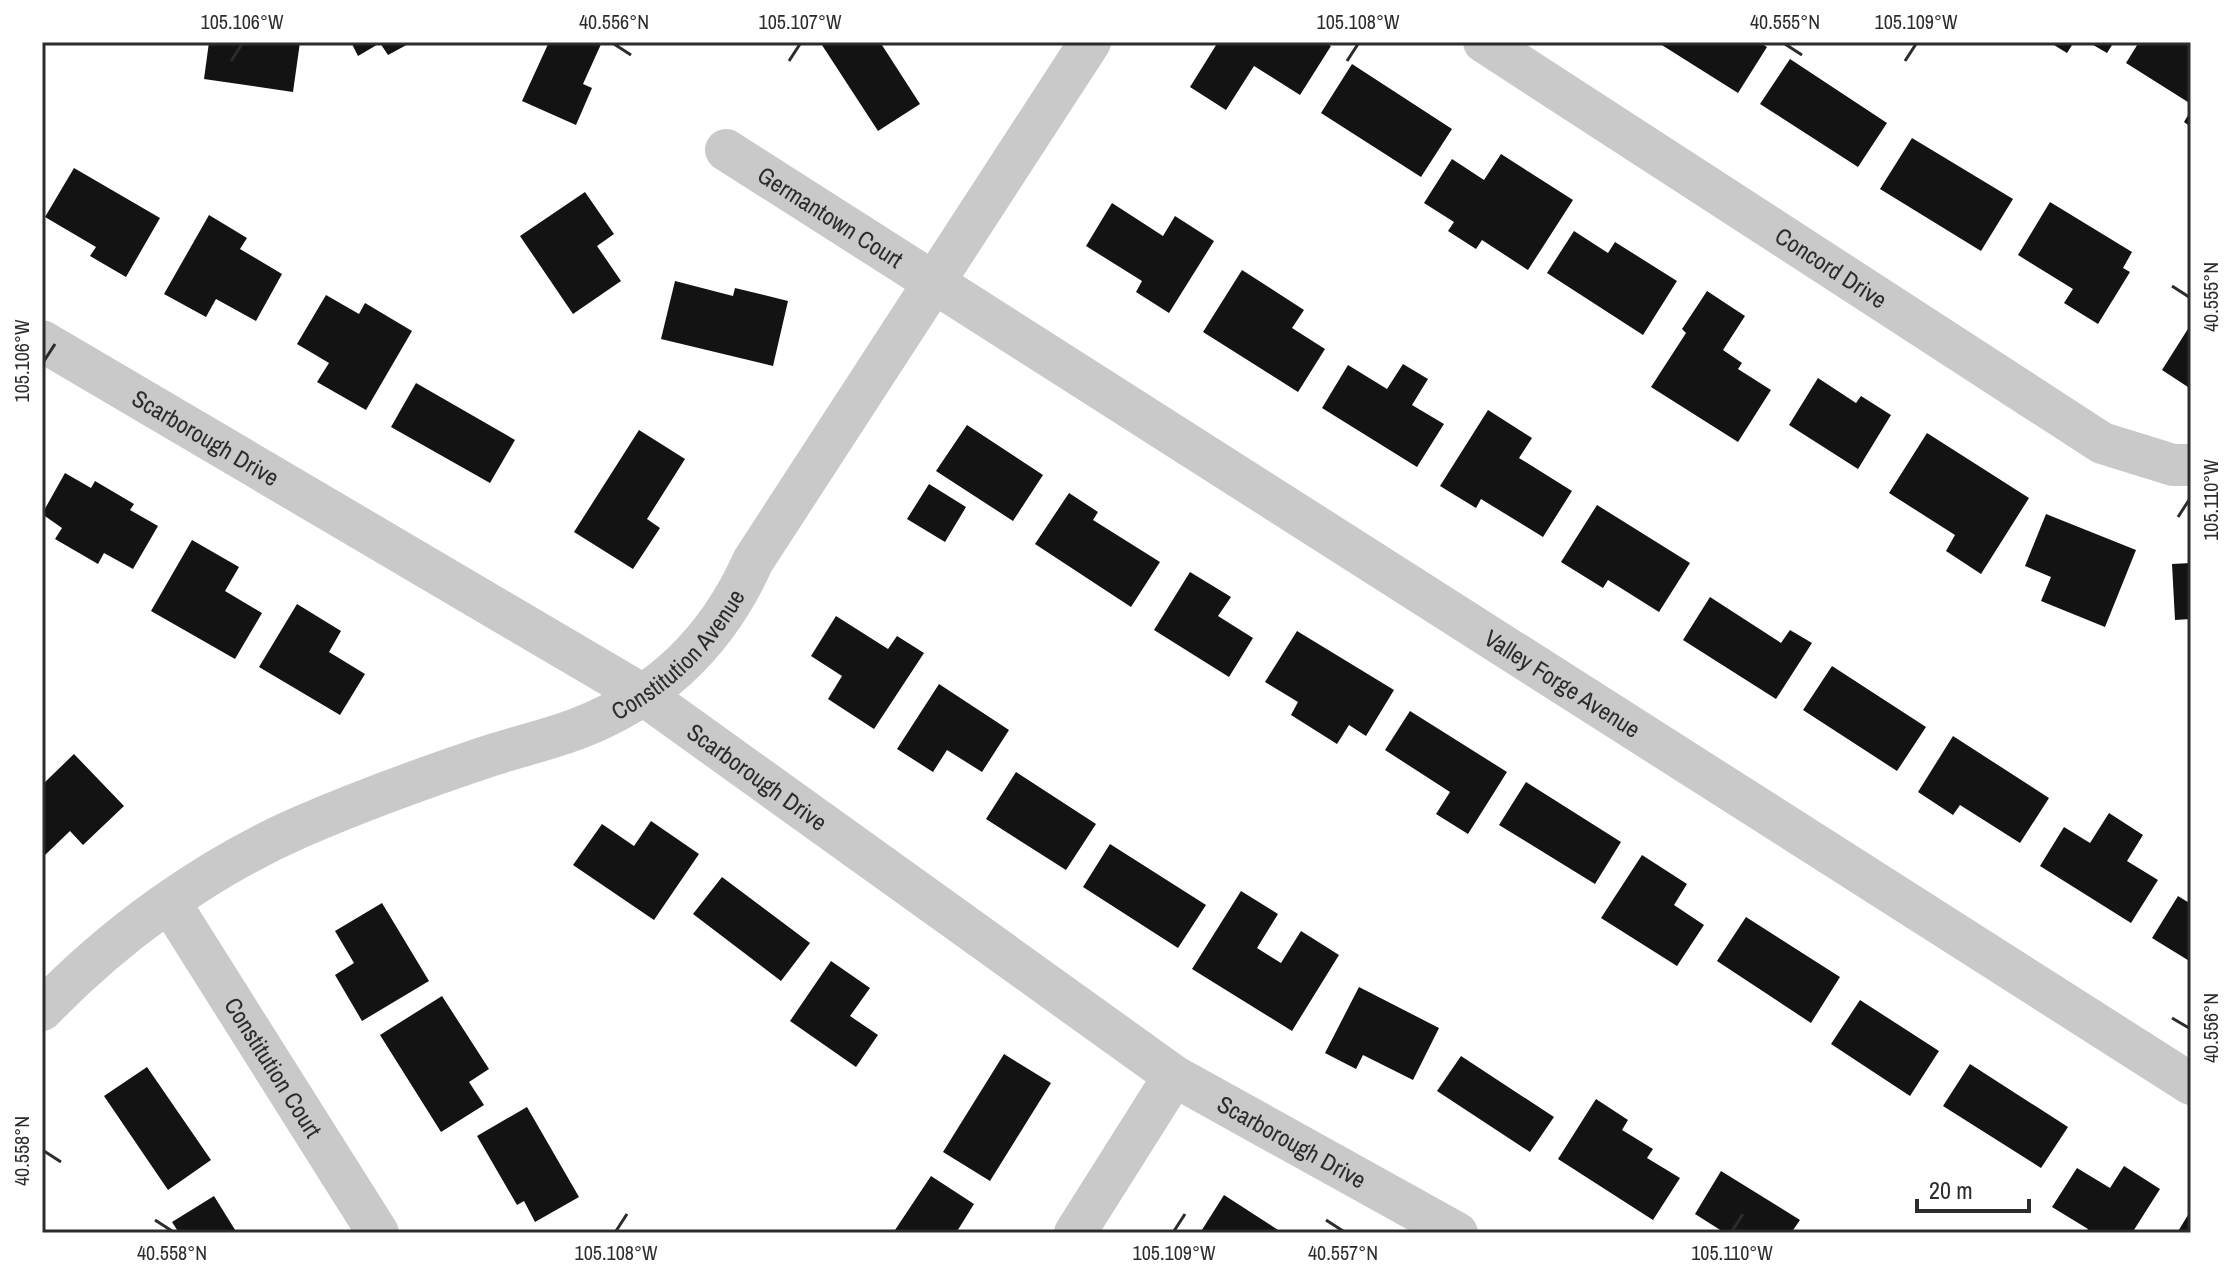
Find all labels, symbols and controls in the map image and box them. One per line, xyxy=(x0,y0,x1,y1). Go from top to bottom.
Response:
text: 105.106°W xyxy=(201,8,284,35)
text: 40.556°N xyxy=(579,8,649,35)
text: 105.107°W xyxy=(759,8,842,35)
text: 105.108°W xyxy=(1317,8,1400,35)
text: 40.555°N xyxy=(1750,8,1820,35)
text: 105.109°W xyxy=(1875,8,1958,35)
street label: Germantown Court xyxy=(752,158,910,275)
street label: Concord Drive xyxy=(1769,219,1893,315)
text: 40.555°N xyxy=(2197,262,2224,332)
text: 105.106°W xyxy=(8,319,35,402)
street label: Scarborough Drive xyxy=(126,382,285,493)
text: 105.110°W xyxy=(2197,459,2224,541)
street label: Constitution Avenue xyxy=(605,583,752,727)
street label: Valley Forge Avenue xyxy=(1478,622,1647,745)
street label: Scarborough Drive xyxy=(681,715,834,838)
street label: Constitution Court xyxy=(217,991,330,1144)
text: 40.556°N xyxy=(2197,993,2224,1063)
street label: Scarborough Drive xyxy=(1212,1087,1372,1196)
text: 40.558°N xyxy=(8,1116,35,1186)
scale bar xyxy=(1917,1163,2029,1213)
text: 20 m xyxy=(1929,1174,1973,1206)
text: 40.558°N xyxy=(137,1239,207,1266)
text: 105.108°W xyxy=(575,1239,658,1266)
text: 105.109°W xyxy=(1133,1239,1216,1266)
text: 40.557°N xyxy=(1308,1239,1378,1266)
text: 105.110°W xyxy=(1691,1239,1773,1266)

